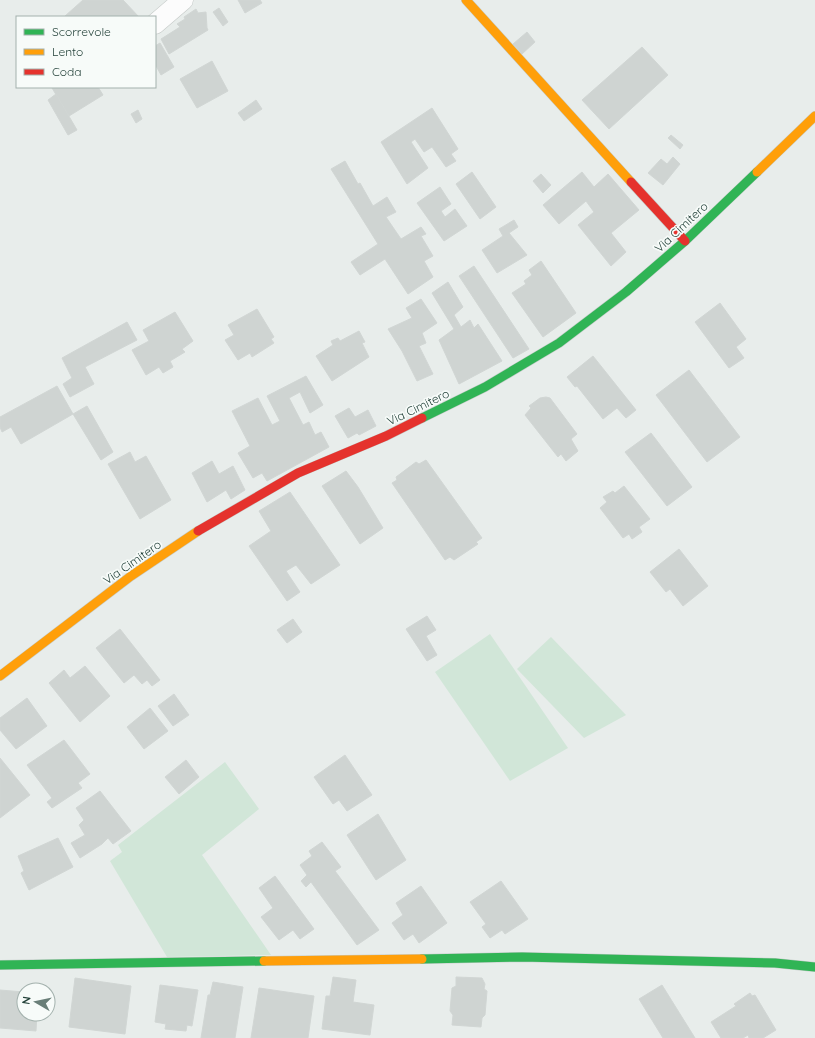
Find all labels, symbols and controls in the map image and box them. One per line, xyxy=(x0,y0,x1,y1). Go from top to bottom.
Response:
legend xyxy=(16,16,156,88)
text: Scorrevole xyxy=(52,24,111,39)
text: Lento xyxy=(52,44,83,59)
text: Coda xyxy=(52,64,82,79)
street label: Via Cimitero xyxy=(651,199,711,255)
street label: Via Cimitero xyxy=(384,385,452,429)
street label: Via Cimitero xyxy=(100,537,164,587)
north arrow xyxy=(16,982,56,1022)
text: N xyxy=(19,995,34,1006)

